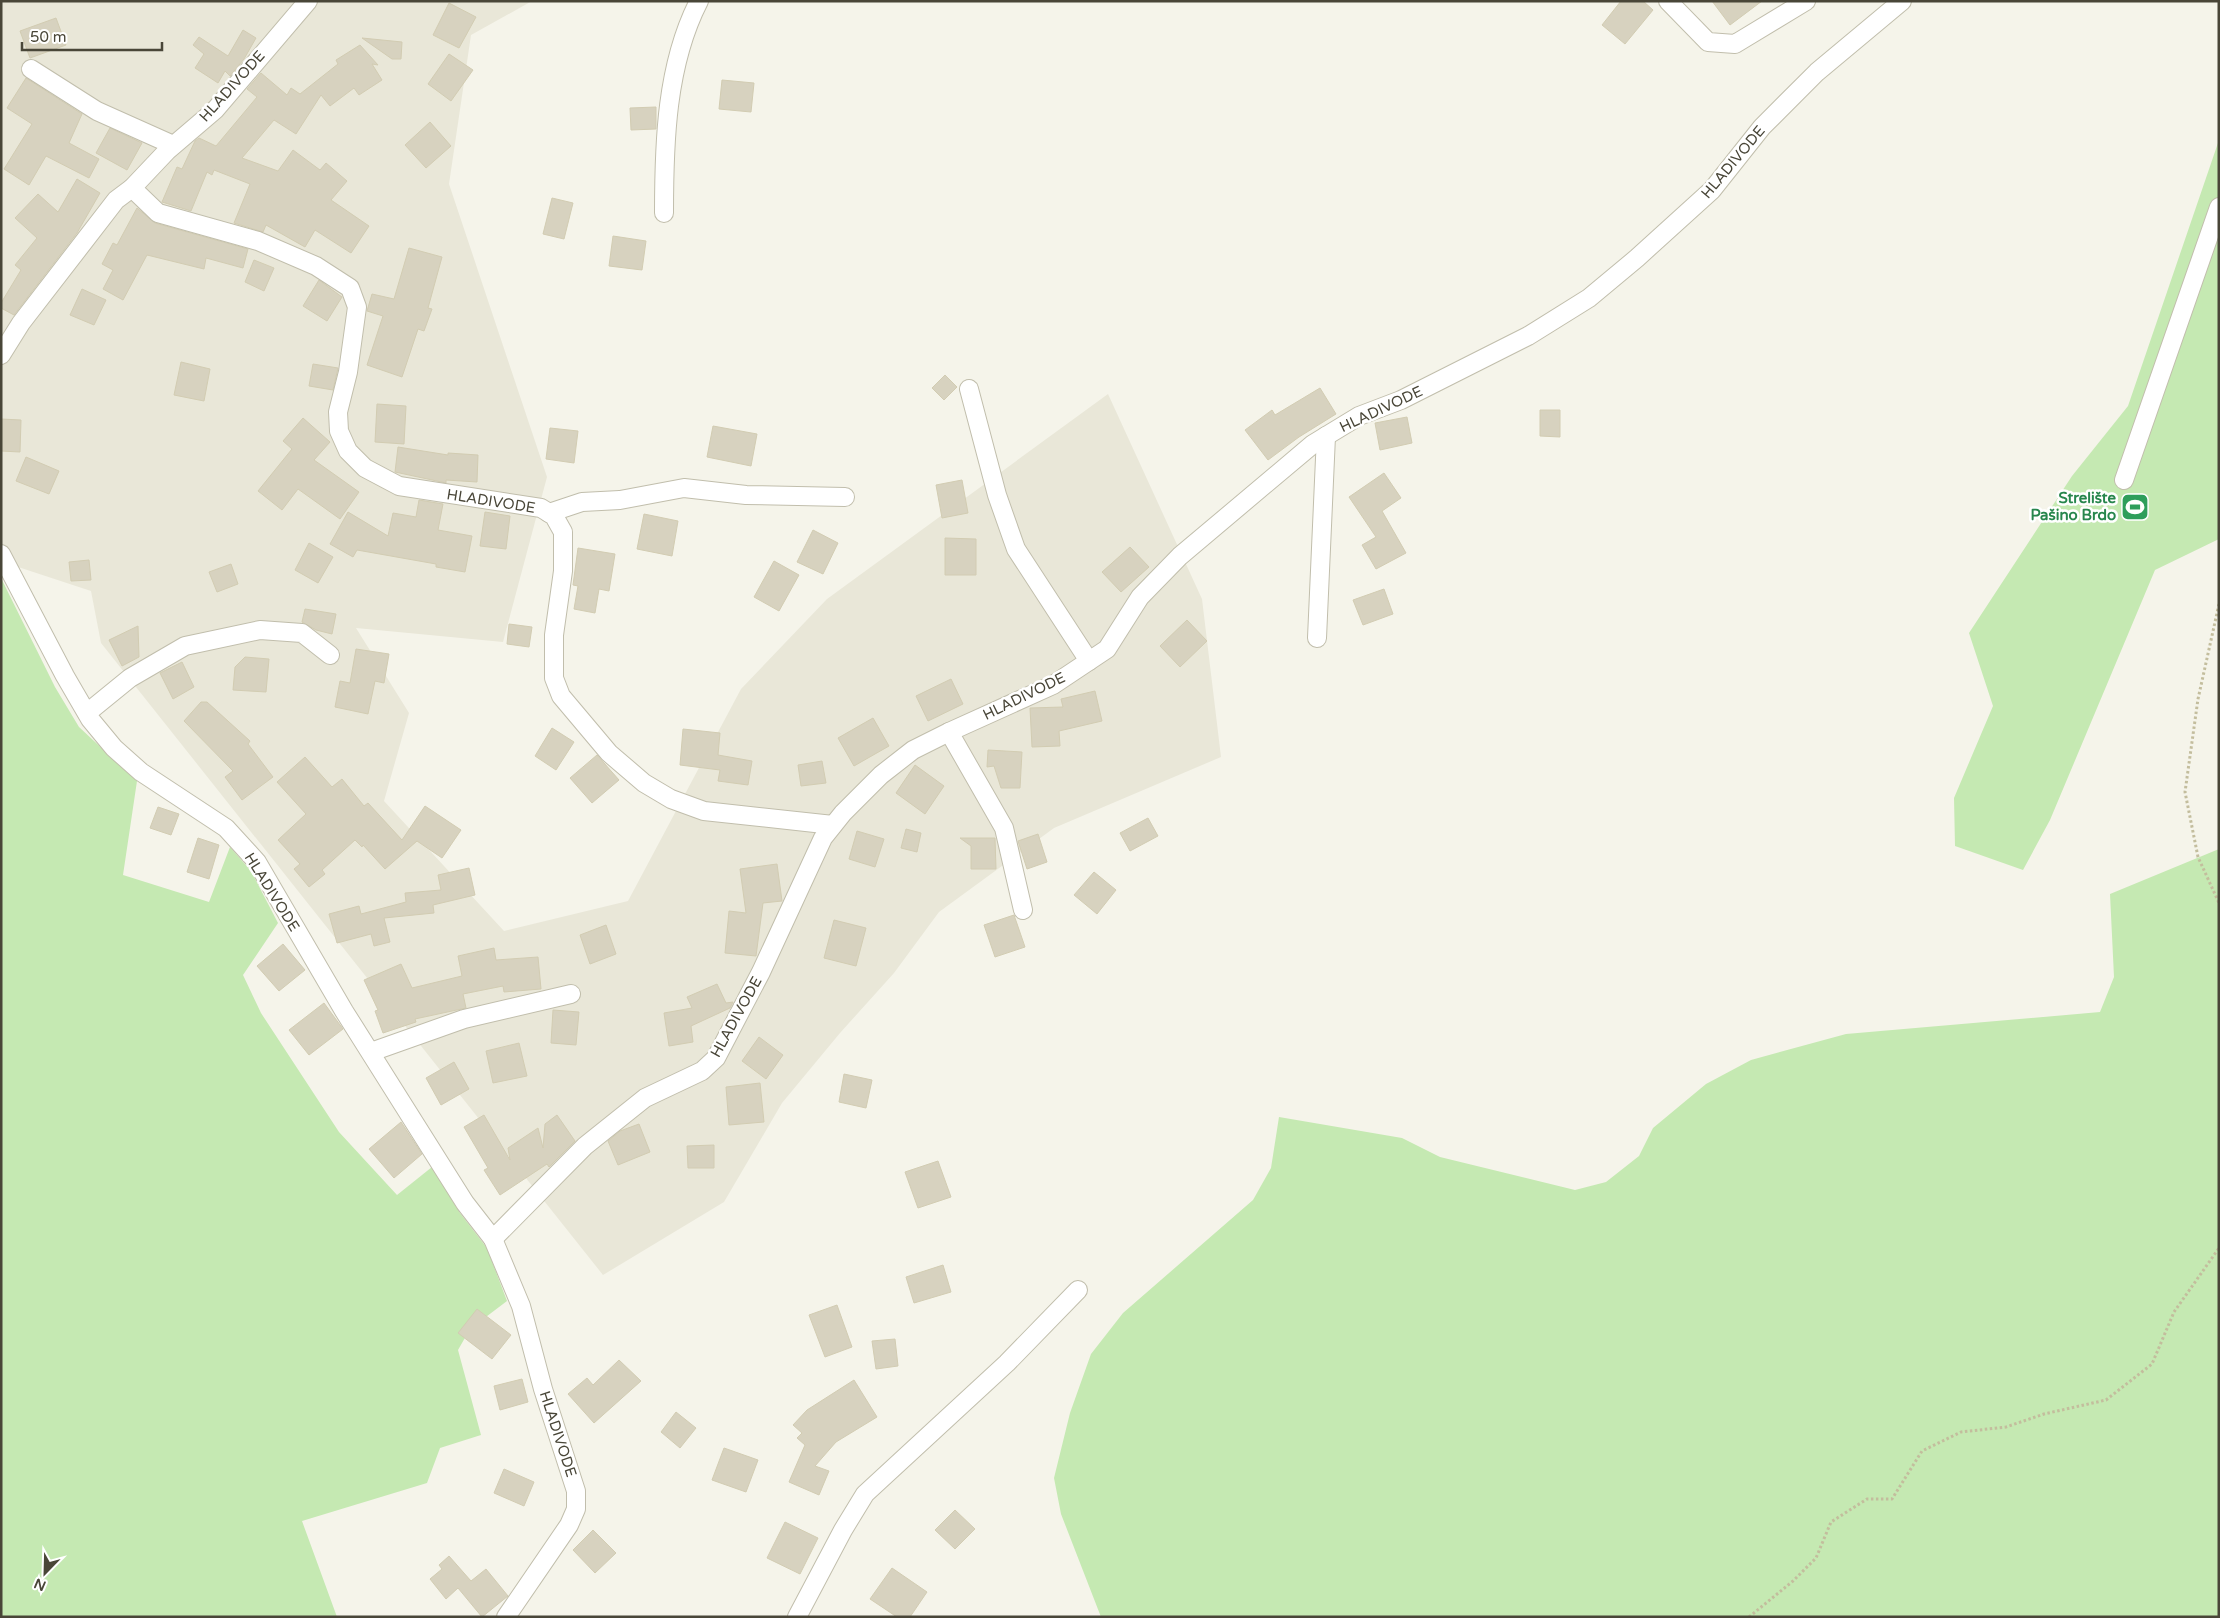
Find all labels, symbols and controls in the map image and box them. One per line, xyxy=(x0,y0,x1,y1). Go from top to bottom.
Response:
scale bar xyxy=(22,20,162,52)
text: 50 m xyxy=(30,28,67,46)
street label: HLADIVODE xyxy=(195,47,269,125)
street label: HLADIVODE xyxy=(1697,122,1769,202)
street label: HLADIVODE xyxy=(1337,382,1425,436)
street label: HLADIVODE xyxy=(445,485,537,517)
place label: Strelište Pašino Brdo xyxy=(2030,489,2116,524)
sports icon: Strelište Pašino Brdo xyxy=(2120,492,2150,522)
street label: HLADIVODE xyxy=(980,668,1068,724)
street label: HLADIVODE xyxy=(241,849,303,935)
street label: HLADIVODE xyxy=(706,973,766,1061)
street label: HLADIVODE xyxy=(536,1389,580,1479)
north arrow xyxy=(20,1548,70,1598)
text: N xyxy=(32,1574,49,1595)

